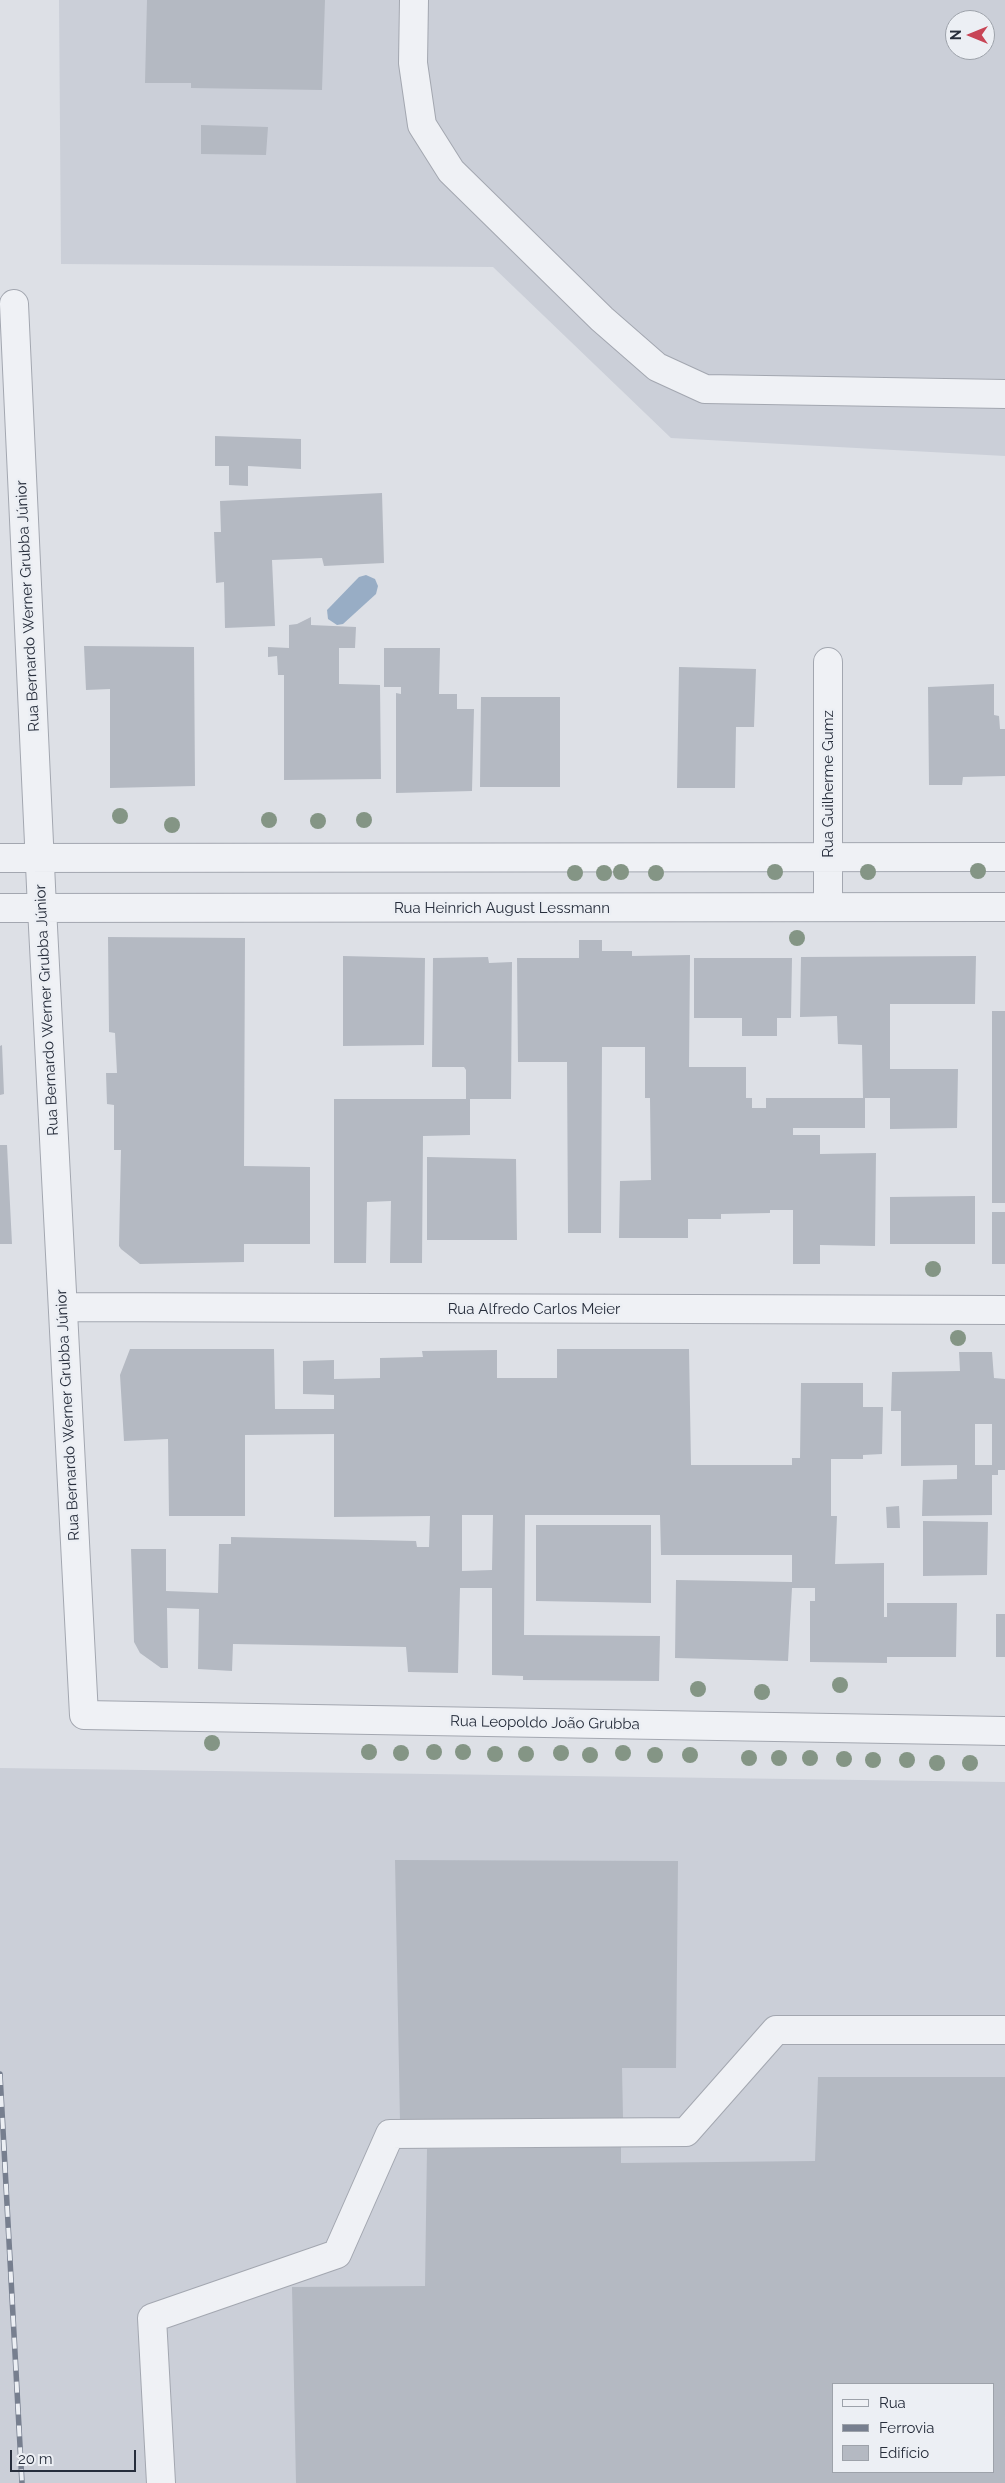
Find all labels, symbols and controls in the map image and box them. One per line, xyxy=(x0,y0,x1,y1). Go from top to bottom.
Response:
north arrow xyxy=(945,10,995,60)
text: N xyxy=(948,30,964,40)
street label: Rua Bernardo Werner Grubba Júnior xyxy=(12,480,44,732)
street label: Rua Guilherme Gumz xyxy=(819,710,837,858)
street label: Rua Bernardo Werner Grubba Júnior xyxy=(31,884,63,1136)
street label: Rua Heinrich August Lessmann xyxy=(394,899,610,917)
street label: Rua Bernardo Werner Grubba Júnior xyxy=(52,1289,84,1541)
street label: Rua Alfredo Carlos Meier xyxy=(448,1300,620,1318)
street label: Rua Leopoldo João Grubba xyxy=(450,1712,640,1734)
legend xyxy=(832,2383,995,2473)
text: Rua xyxy=(879,2394,906,2412)
text: Ferrovia xyxy=(879,2419,935,2437)
scale bar xyxy=(12,2440,139,2472)
text: Edifício xyxy=(879,2444,929,2462)
text: 20 m xyxy=(18,2450,53,2468)

